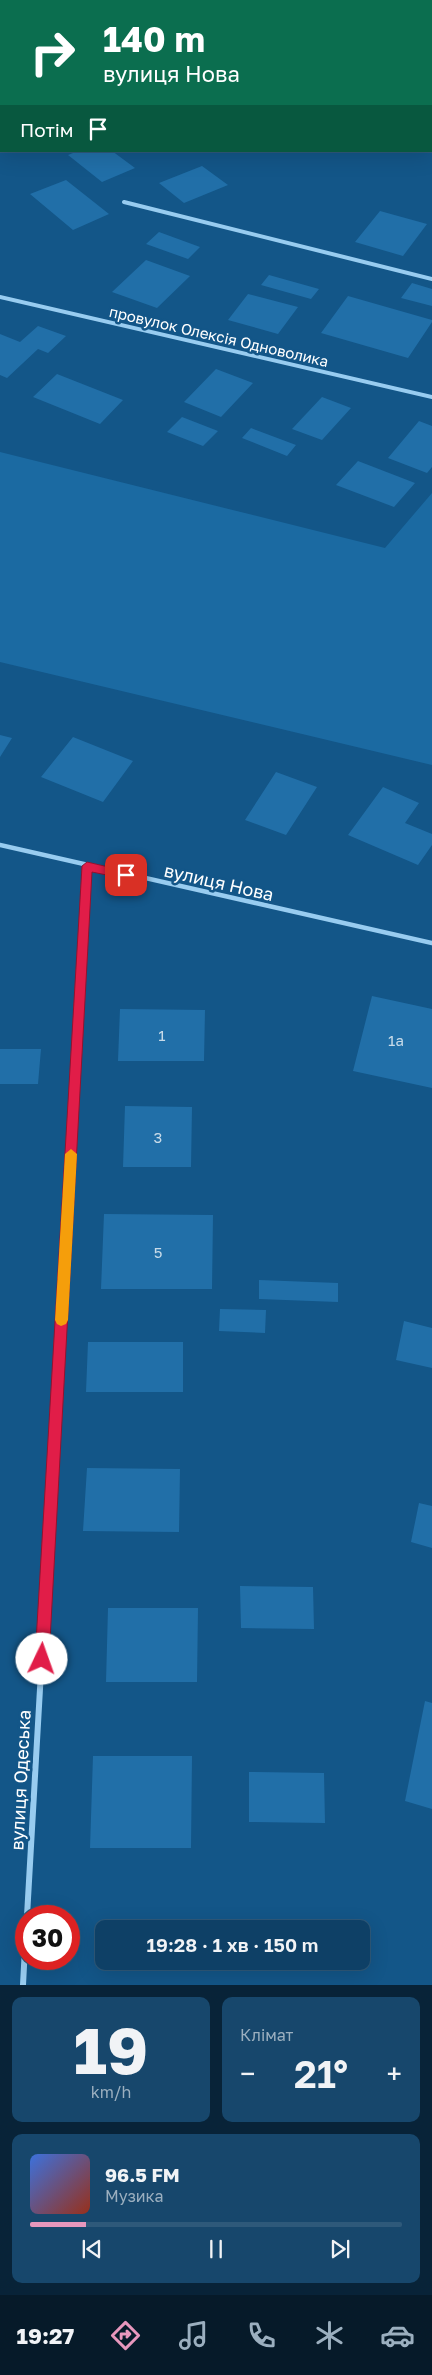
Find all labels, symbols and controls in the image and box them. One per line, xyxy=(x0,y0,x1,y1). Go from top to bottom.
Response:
text: 140 m xyxy=(103,18,205,60)
icon: right xyxy=(20,20,85,85)
text: вулиця Нова xyxy=(103,60,240,87)
icon: arrive xyxy=(84,115,112,143)
text: Потім xyxy=(20,118,74,141)
street label: провулок Олексія Одноволика xyxy=(108,302,330,370)
pin xyxy=(105,854,147,896)
street label: вулиця Нова xyxy=(162,859,276,905)
icon: arrive xyxy=(112,861,140,889)
house number: 1 xyxy=(158,1026,166,1044)
house number: 1а xyxy=(388,1031,404,1049)
house number: 3 xyxy=(154,1128,162,1146)
house number: 5 xyxy=(154,1243,162,1261)
position arrow xyxy=(15,1632,67,1684)
street label: вулиця Одеська xyxy=(5,1709,35,1851)
speed limit sign: 30 xyxy=(15,1905,80,1970)
text: 19:28 · 1 хв · 150 m xyxy=(147,1933,318,1956)
text: 19 xyxy=(74,2010,148,2088)
text: Клімат xyxy=(240,2025,293,2045)
text: 21° xyxy=(294,2051,348,2096)
text: − xyxy=(240,2057,255,2090)
text: + xyxy=(387,2057,402,2090)
text: km/h xyxy=(91,2082,131,2102)
text: 96.5 FM xyxy=(105,2163,180,2186)
text: Музика xyxy=(105,2186,164,2206)
icon: previous xyxy=(78,2235,106,2263)
icon: pause xyxy=(202,2235,230,2263)
icon: next xyxy=(326,2235,354,2263)
icon: directions xyxy=(108,2318,143,2353)
icon: music xyxy=(176,2318,211,2353)
icon: phone xyxy=(244,2318,279,2353)
icon: climate xyxy=(312,2318,347,2353)
icon: car xyxy=(380,2318,415,2353)
text: 19:27 xyxy=(17,2322,74,2349)

